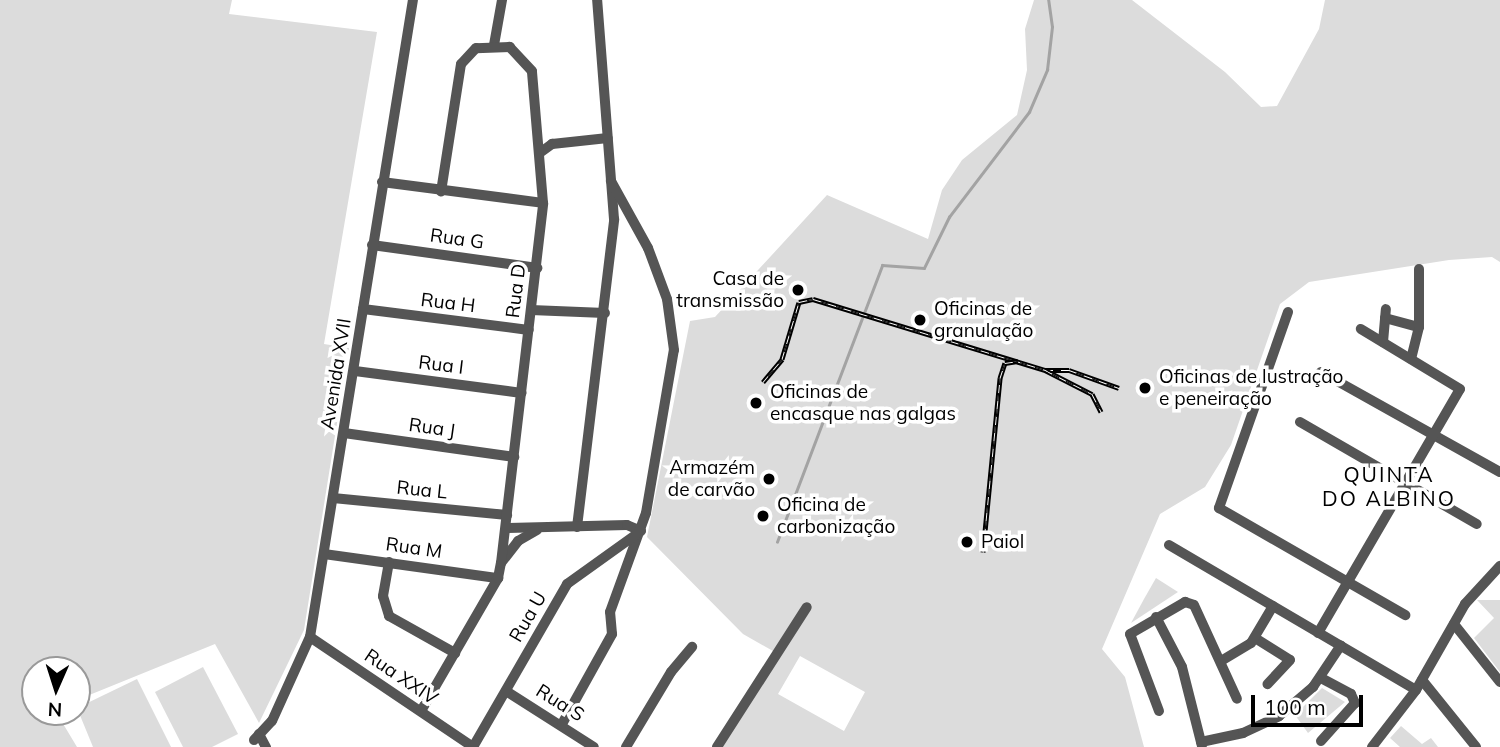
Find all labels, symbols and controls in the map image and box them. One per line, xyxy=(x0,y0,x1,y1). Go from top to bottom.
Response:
street label: Rua G xyxy=(428,224,486,254)
street label: Rua D xyxy=(501,262,531,320)
place label: Casa de transmissão xyxy=(676,268,784,312)
marker: Casa de transmissão xyxy=(790,282,806,298)
street label: Rua H xyxy=(419,288,477,318)
place label: Oficinas de granulação xyxy=(934,298,1033,342)
marker: Oficinas de granulação xyxy=(912,312,928,328)
street label: Avenida XVII xyxy=(316,317,356,431)
street label: Rua I xyxy=(417,351,465,379)
place label: Oficinas de lustração e peneiração xyxy=(1159,366,1343,410)
marker: Oficinas de lustração e peneiração xyxy=(1137,380,1153,396)
place label: Oficinas de encasque nas galgas xyxy=(770,381,956,425)
marker: Oficinas de encasque nas galgas xyxy=(748,395,764,411)
street label: Rua J xyxy=(407,413,457,443)
place label: Armazém de carvão xyxy=(668,457,755,501)
district label: QUINTA DO ALBINO xyxy=(1323,461,1455,511)
marker: Armazém de carvão xyxy=(761,471,777,487)
street label: Rua L xyxy=(396,476,448,504)
place label: Oficina de carbonização xyxy=(777,494,895,538)
marker: Oficina de carbonização xyxy=(755,508,771,524)
place label: Paiol xyxy=(981,531,1024,553)
street label: Rua M xyxy=(384,533,444,563)
marker: Paiol xyxy=(959,534,975,550)
street label: Rua U xyxy=(505,588,551,646)
street label: Rua XXIV xyxy=(360,644,442,710)
north arrow xyxy=(21,656,91,726)
street label: Rua S xyxy=(532,679,588,727)
scale bar xyxy=(1255,680,1367,724)
text: 100 m xyxy=(1264,694,1326,720)
text: N xyxy=(47,698,63,722)

